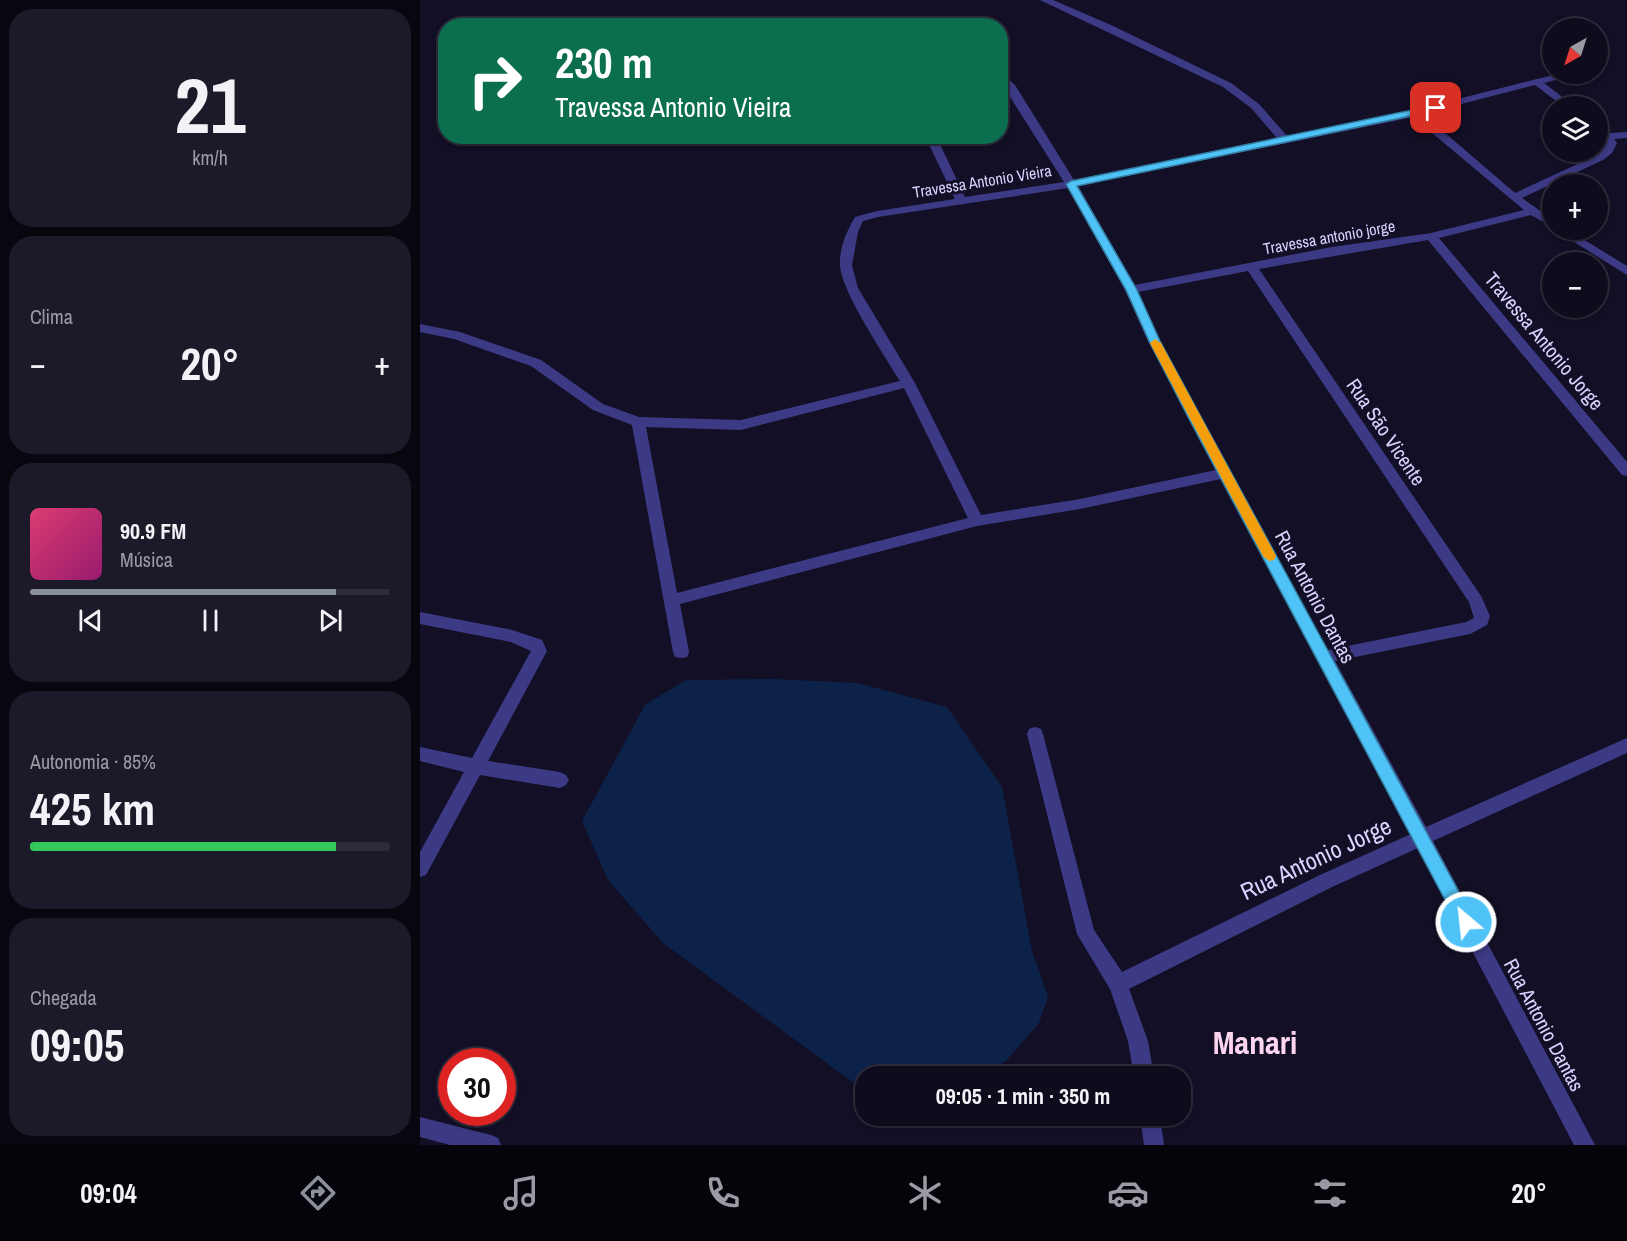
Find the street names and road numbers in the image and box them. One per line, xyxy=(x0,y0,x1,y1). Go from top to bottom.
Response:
street label: Travessa Antonio Vieira xyxy=(911,159,1054,203)
street label: Travessa antonio jorge xyxy=(1261,215,1397,259)
street label: Travessa Antonio Jorge xyxy=(1479,266,1610,415)
street label: Rua São Vicente xyxy=(1341,373,1432,491)
street label: Rua Antonio Dantas xyxy=(1269,526,1362,668)
street label: Rua Antonio Jorge xyxy=(1235,809,1396,907)
street label: Rua Antonio Dantas xyxy=(1498,954,1591,1096)

